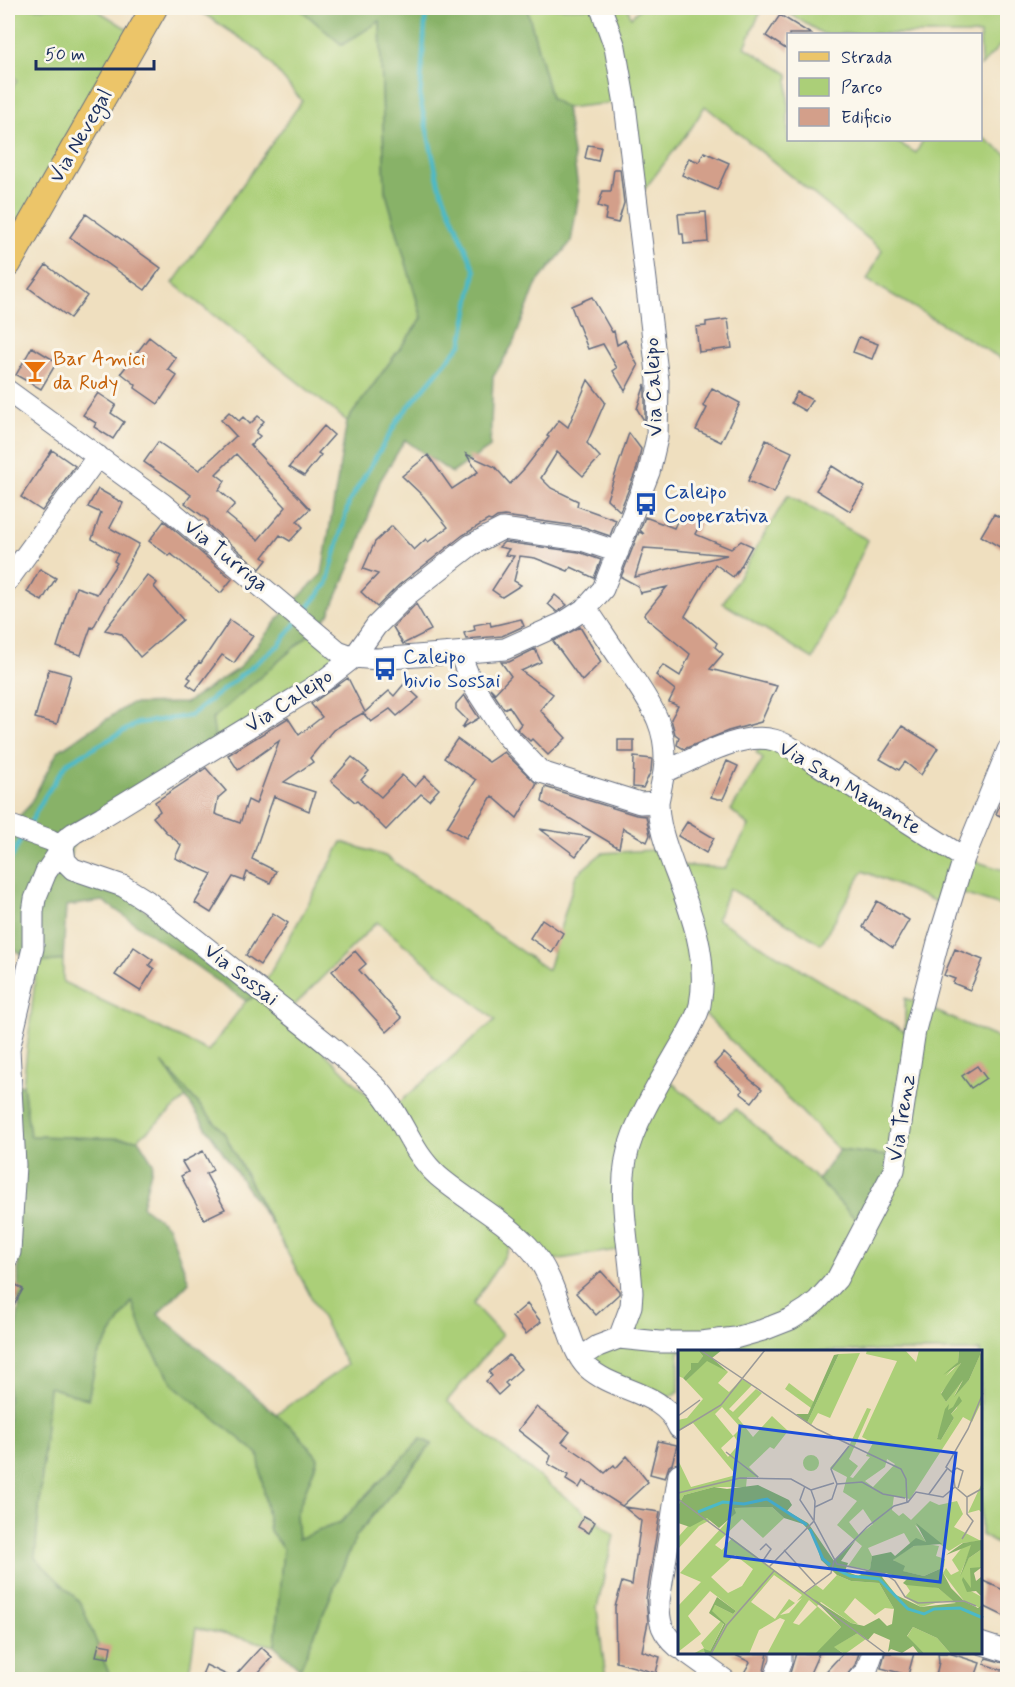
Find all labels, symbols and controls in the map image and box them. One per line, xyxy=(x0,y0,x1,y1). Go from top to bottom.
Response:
scale bar xyxy=(36,33,154,71)
legend xyxy=(787,33,982,141)
text: 50 m xyxy=(45,43,85,67)
text: Strada xyxy=(841,46,892,70)
text: Parco xyxy=(841,76,882,100)
street label: Via Nevegal xyxy=(43,84,120,189)
text: Edificio xyxy=(841,106,892,130)
street label: Via Caleipo xyxy=(638,337,670,437)
place label: Bar Amici da Rudy xyxy=(53,345,146,397)
bar icon: Bar Amici da Rudy xyxy=(22,358,48,384)
place label: Caleipo Cooperativa xyxy=(664,478,769,530)
bus stop icon: Caleipo Cooperativa xyxy=(633,491,659,517)
street label: Via Turriga xyxy=(178,513,274,599)
place label: Caleipo bivio Sossai xyxy=(403,643,501,695)
bus stop icon: Caleipo bivio Sossai xyxy=(372,656,398,682)
street label: Via Caleipo xyxy=(240,662,338,740)
street label: Via San Mamante xyxy=(773,734,927,842)
street label: Via Sossai xyxy=(198,937,284,1013)
street label: Via Trenz xyxy=(881,1072,923,1164)
inset map xyxy=(678,1350,982,1654)

